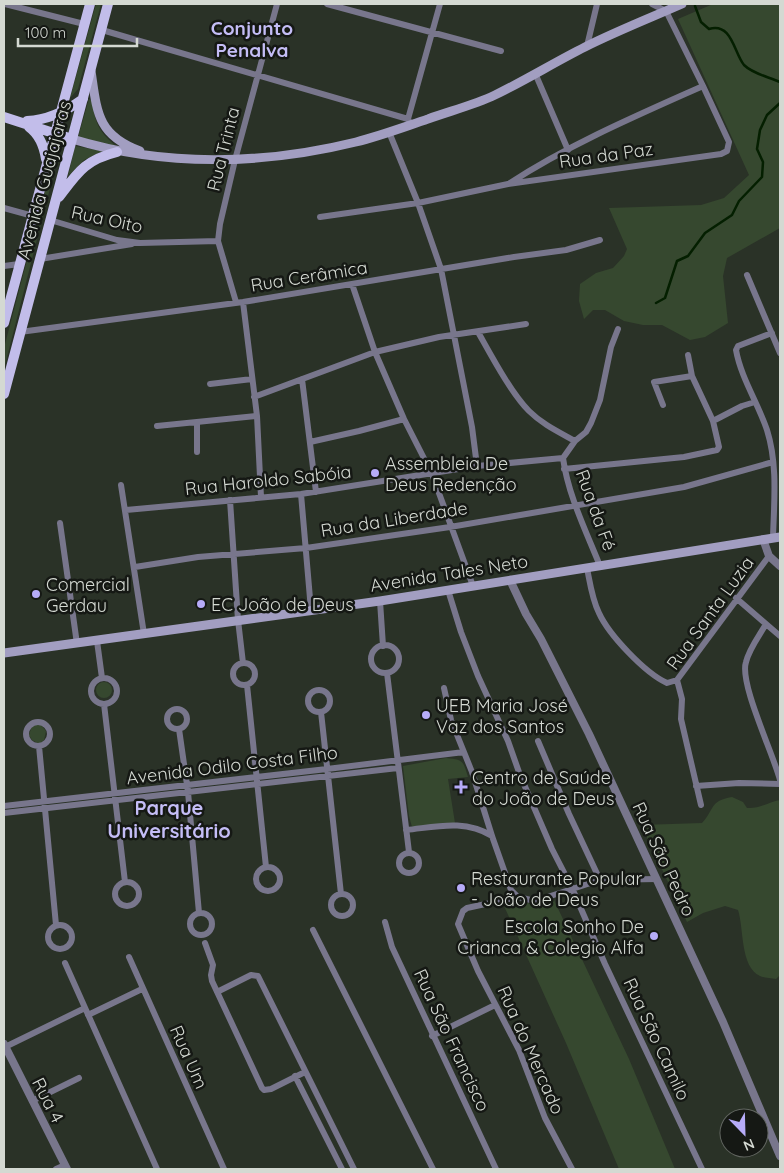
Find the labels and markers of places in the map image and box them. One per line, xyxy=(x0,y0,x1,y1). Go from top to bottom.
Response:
place label: Assembleia De Deus Redenção xyxy=(385,452,517,496)
marker: Assembleia De Deus Redenção xyxy=(369,467,381,479)
place label: Comercial Gerdau xyxy=(46,573,130,617)
marker: Comercial Gerdau xyxy=(30,588,42,600)
place label: EC João de Deus xyxy=(211,593,354,616)
marker: EC João de Deus xyxy=(195,598,207,610)
place label: UEB Maria José Vaz dos Santos xyxy=(436,694,568,738)
marker: UEB Maria José Vaz dos Santos xyxy=(420,709,432,721)
place label: Centro de Saúde do João de Deus xyxy=(472,766,615,810)
marker: Centro de Saúde do João de Deus xyxy=(454,780,468,794)
place label: Restaurante Popular - João de Deus xyxy=(471,867,642,911)
marker: Restaurante Popular - João de Deus xyxy=(455,882,467,894)
place label: Escola Sonho De Crianca & Colegio Alfa xyxy=(457,915,644,959)
marker: Escola Sonho De Crianca & Colegio Alfa xyxy=(648,930,660,942)

